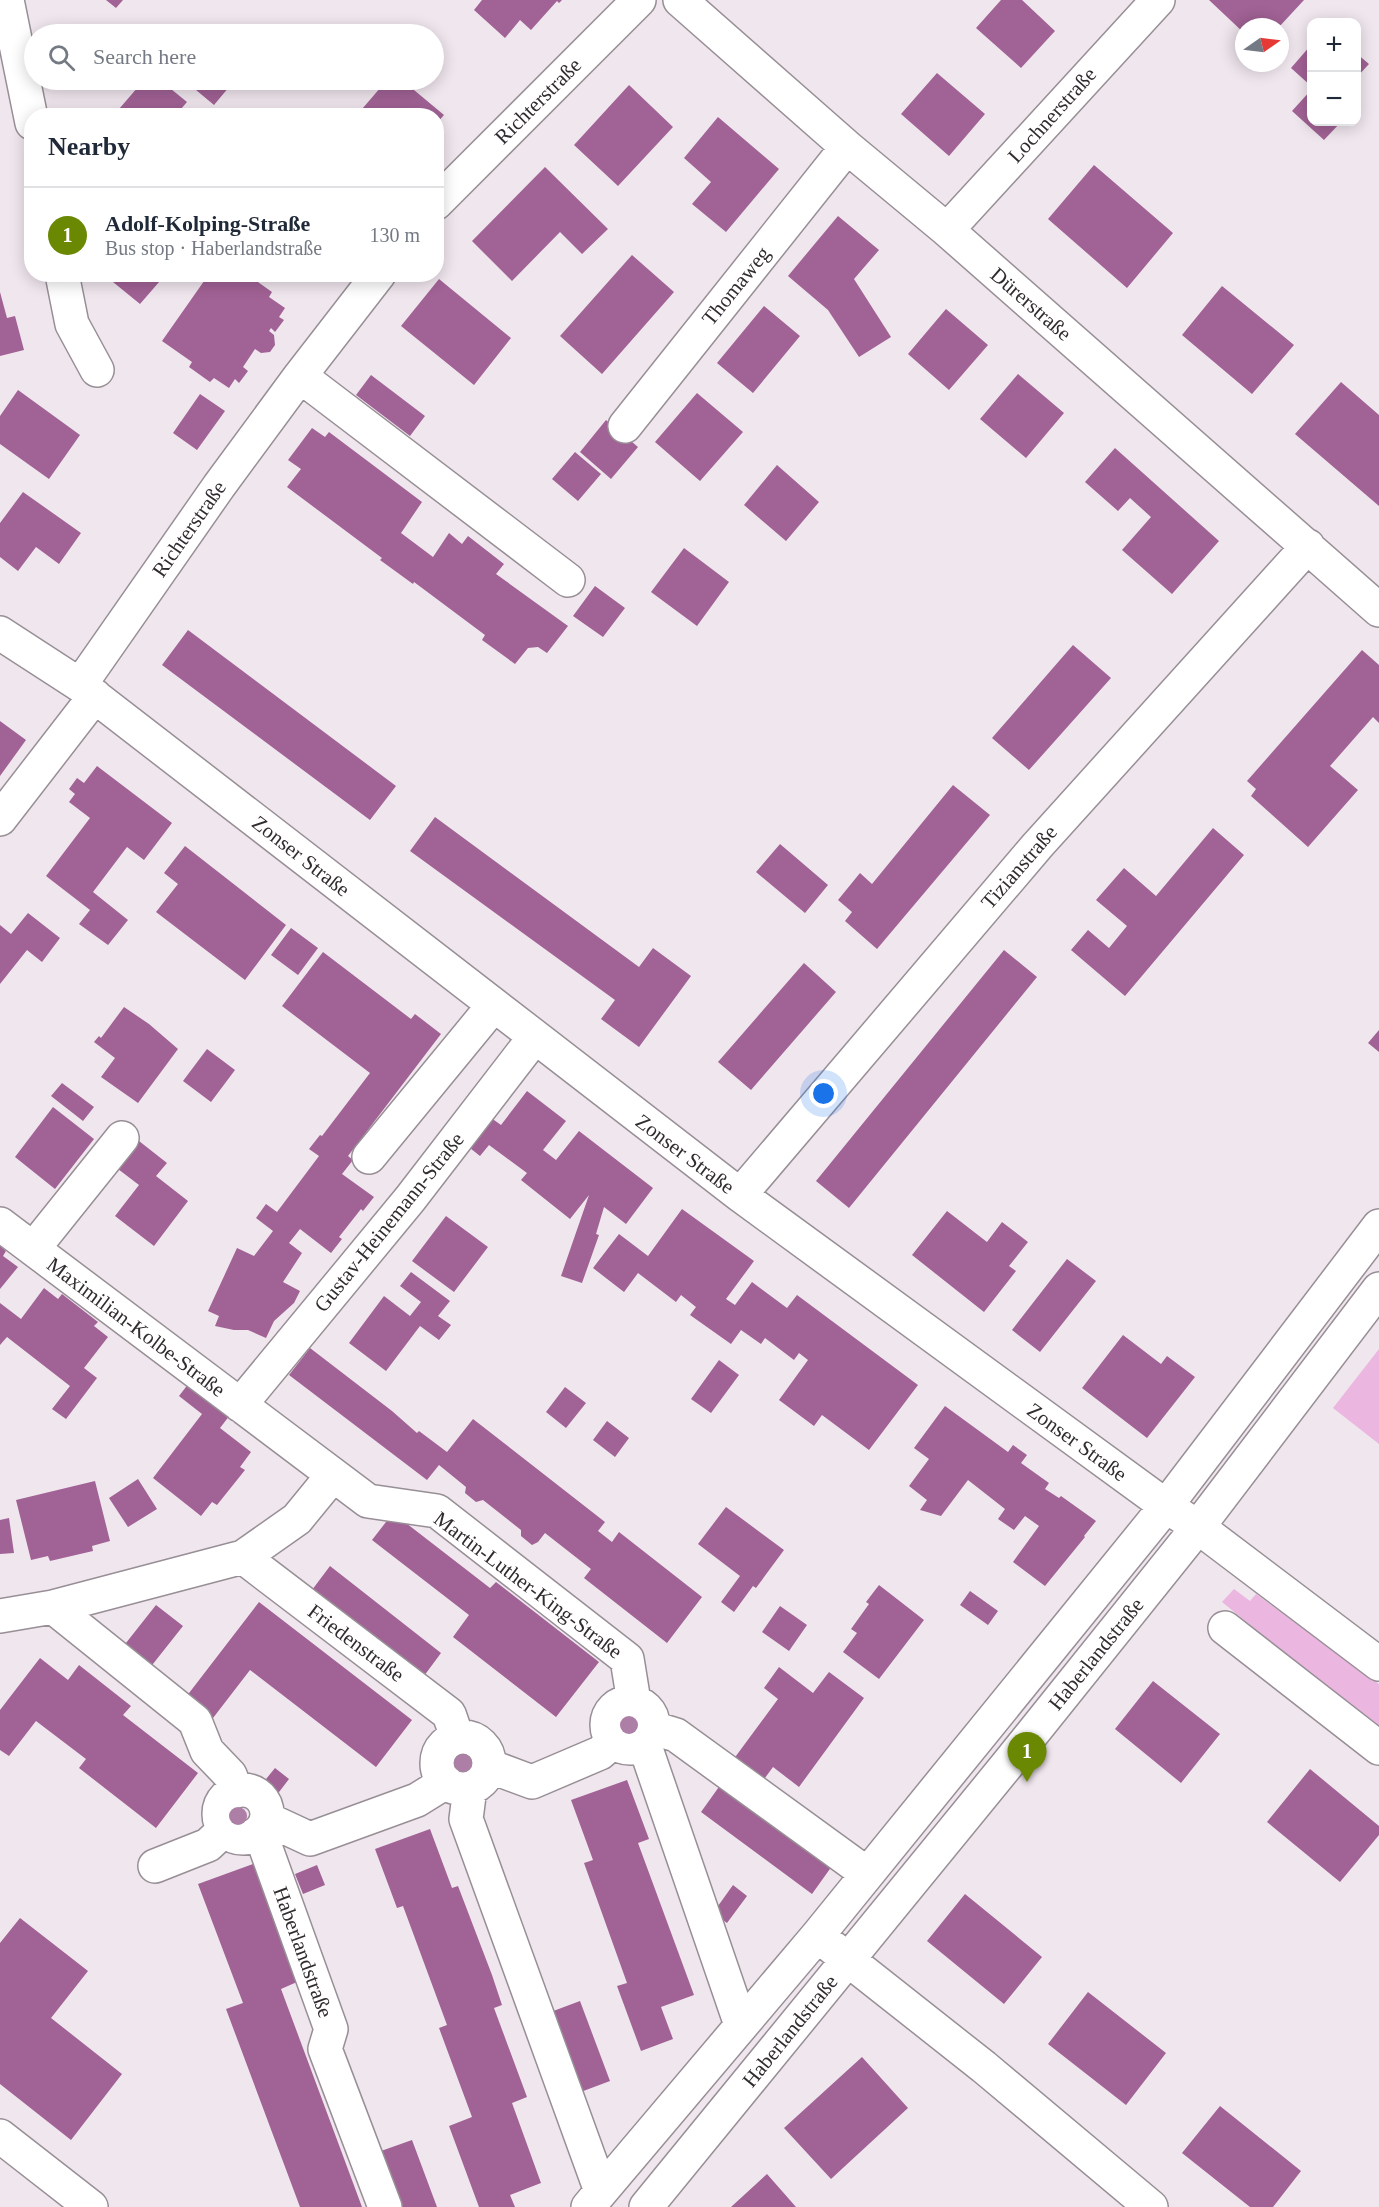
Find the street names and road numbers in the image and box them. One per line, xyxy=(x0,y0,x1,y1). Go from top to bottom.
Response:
street label: Richterstraße xyxy=(490,53,586,149)
street label: Lochnerstraße xyxy=(1003,62,1101,168)
street label: Thomaweg xyxy=(697,241,775,330)
street label: Dürerstraße xyxy=(986,262,1076,346)
street label: Richterstraße xyxy=(147,476,231,582)
street label: Zonser Straße xyxy=(247,810,355,902)
street label: Tizianstraße xyxy=(976,820,1062,914)
street label: Zonser Straße xyxy=(631,1109,739,1199)
street label: Gustav-Heinemann-Straße xyxy=(309,1127,469,1317)
street label: Maximilian-Kolbe-Straße xyxy=(42,1252,230,1402)
street label: Zonser Straße xyxy=(1023,1398,1131,1486)
street label: Martin-Luther-King-Straße xyxy=(429,1506,627,1664)
street label: Haberlandstraße xyxy=(1043,1593,1149,1715)
street label: Friedenstraße xyxy=(303,1599,409,1687)
street label: Haberlandstraße xyxy=(268,1883,338,2021)
street label: Haberlandstraße xyxy=(737,1970,843,2092)

